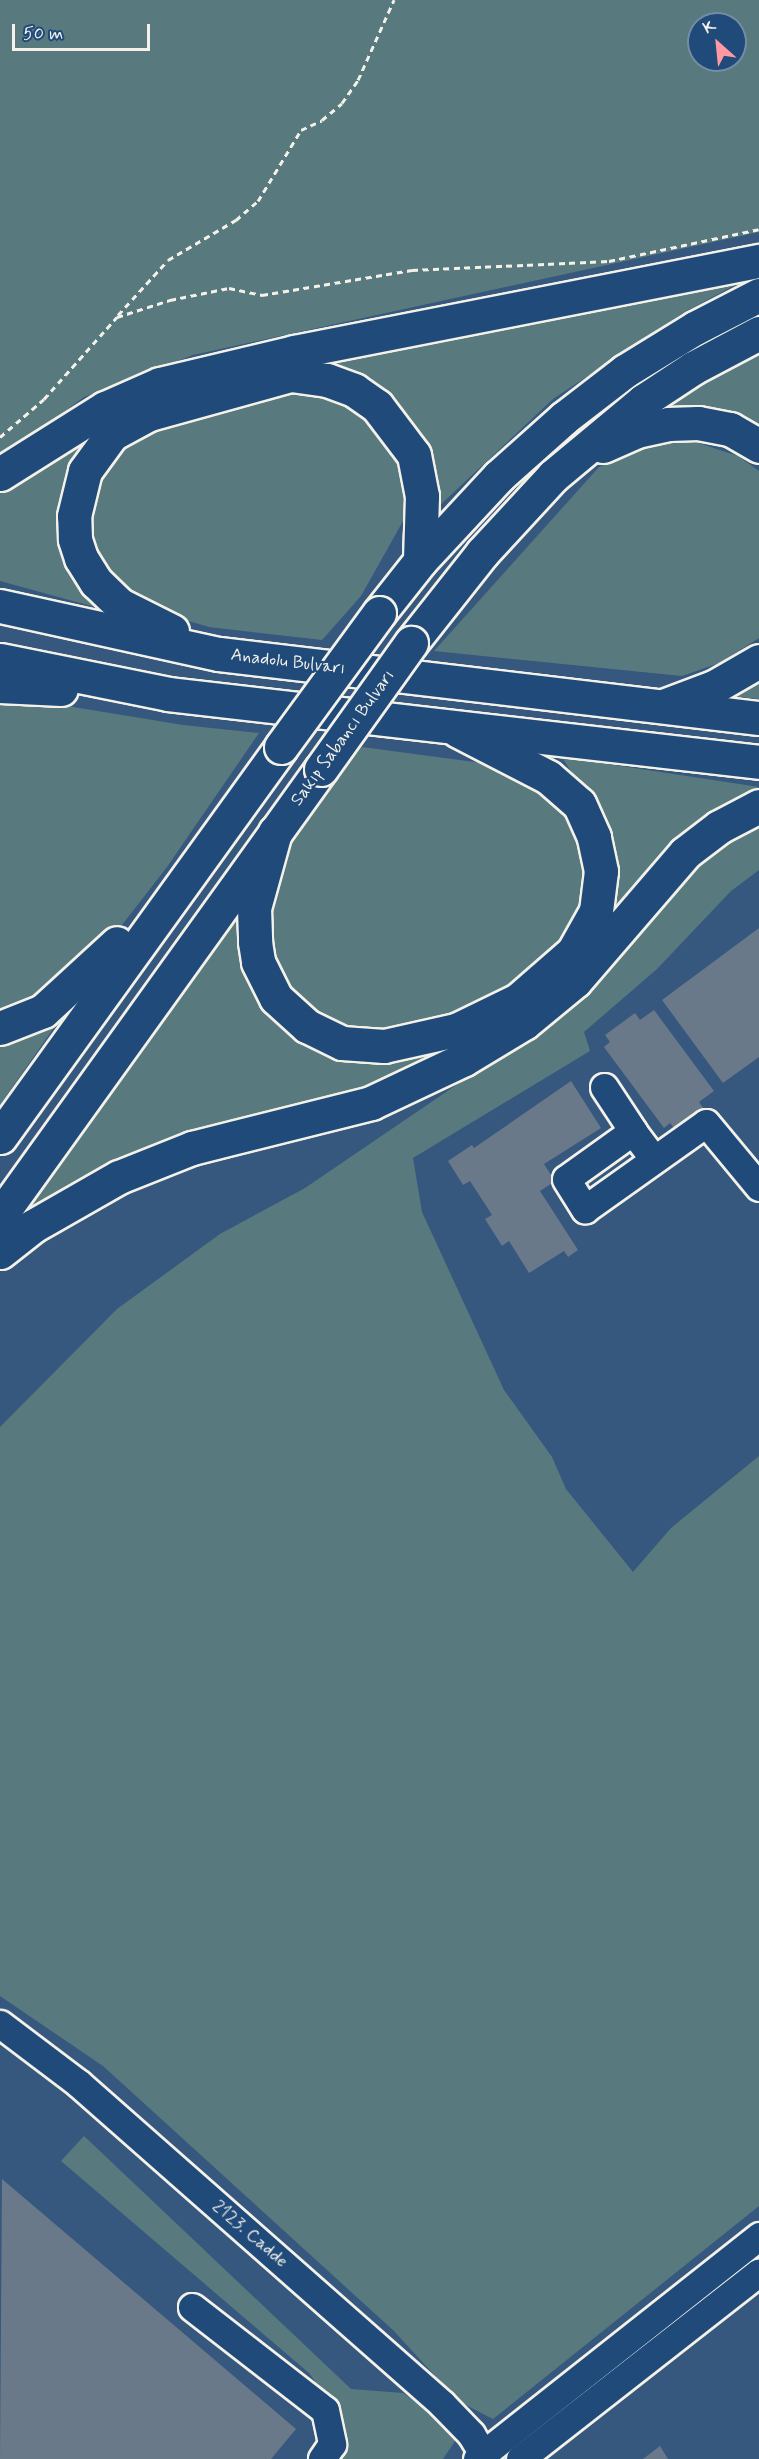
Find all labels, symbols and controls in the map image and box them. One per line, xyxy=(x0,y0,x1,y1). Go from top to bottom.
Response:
scale bar xyxy=(15,12,153,50)
north arrow xyxy=(687,12,747,72)
text: K xyxy=(700,15,719,39)
text: 50 m xyxy=(23,22,63,46)
street label: Anadolu Bulvarı xyxy=(230,644,346,680)
street label: Sakıp Sabancı Bulvarı xyxy=(285,664,401,812)
street label: 2123. Cadde xyxy=(208,2195,292,2273)

